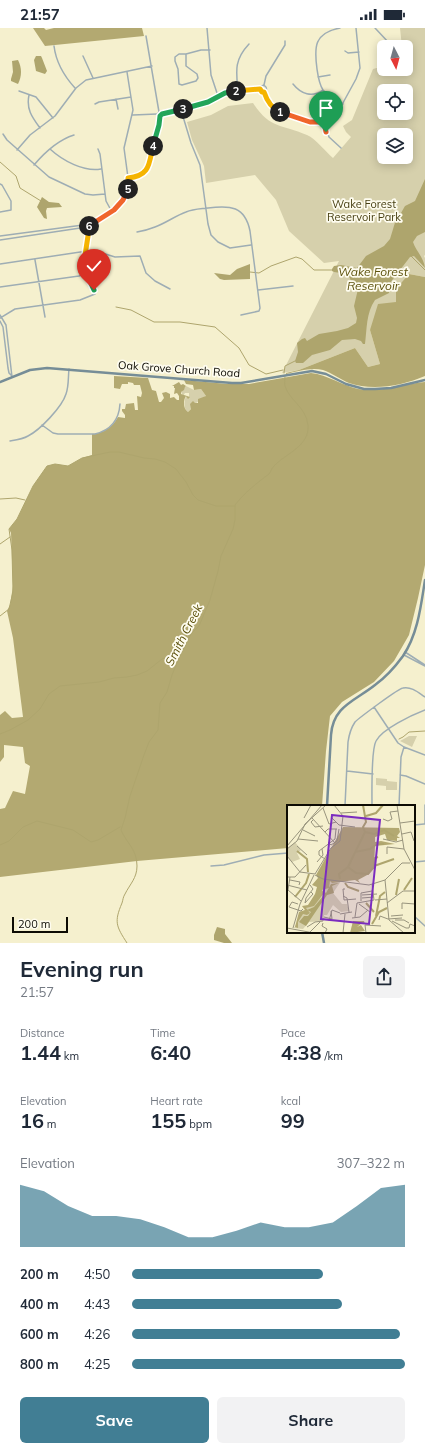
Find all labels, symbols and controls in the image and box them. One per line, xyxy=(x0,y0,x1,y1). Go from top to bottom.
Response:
text: 21:57 xyxy=(20,5,60,24)
north arrow xyxy=(377,40,413,76)
map controls xyxy=(377,40,413,164)
pin: 2 xyxy=(226,81,246,101)
text: 2 xyxy=(233,84,239,98)
button: locate xyxy=(377,84,413,120)
pin xyxy=(309,91,343,132)
icon: arrive xyxy=(315,97,337,119)
pin: 3 xyxy=(173,99,193,119)
text: 3 xyxy=(180,102,186,116)
pin: 1 xyxy=(270,102,290,122)
text: 1 xyxy=(277,105,283,119)
button: layers xyxy=(377,128,413,164)
pin: 4 xyxy=(143,136,163,156)
text: 4 xyxy=(150,139,156,153)
pin: 5 xyxy=(118,179,138,199)
text: 5 xyxy=(125,182,131,196)
park label: Wake Forest Reservoir Park xyxy=(327,197,401,224)
pin: 6 xyxy=(79,216,99,236)
text: 6 xyxy=(86,219,92,233)
pin xyxy=(77,249,111,290)
icon: check xyxy=(83,255,105,277)
water label: Wake Forest Reservoir xyxy=(338,264,409,293)
street label: Oak Grove Church Road xyxy=(117,358,241,380)
water label: Smith Creek xyxy=(162,601,206,668)
inset map xyxy=(287,805,415,933)
scale bar xyxy=(12,915,68,934)
text: 200 m xyxy=(18,917,50,931)
text: Evening run xyxy=(20,955,144,983)
button: share xyxy=(363,956,405,998)
text: 21:57 xyxy=(20,984,54,1000)
text: Distance xyxy=(20,1026,64,1040)
text: Time xyxy=(150,1026,175,1040)
text: Pace xyxy=(281,1026,305,1040)
text: 1.44 xyxy=(20,1040,61,1065)
text: 6:40 xyxy=(150,1040,191,1065)
text: 4:38 xyxy=(281,1040,322,1065)
text: km xyxy=(61,1049,79,1063)
text: /km xyxy=(322,1049,343,1063)
text: Elevation xyxy=(20,1094,67,1108)
text: Heart rate xyxy=(150,1094,203,1108)
text: kcal xyxy=(281,1094,301,1108)
text: 16 xyxy=(20,1108,44,1133)
text: 155 xyxy=(150,1108,186,1133)
text: 99 xyxy=(281,1108,305,1133)
text: m xyxy=(44,1117,57,1131)
text: bpm xyxy=(186,1117,212,1131)
text: Elevation xyxy=(20,1155,75,1171)
text: 307–322 m xyxy=(337,1155,405,1171)
text: 200 m xyxy=(20,1266,59,1282)
text: 4:50 xyxy=(84,1266,110,1282)
text: 400 m xyxy=(20,1296,59,1312)
text: 4:43 xyxy=(84,1296,110,1312)
text: 600 m xyxy=(20,1326,59,1342)
text: 4:26 xyxy=(84,1326,110,1342)
text: 800 m xyxy=(20,1356,59,1372)
text: 4:25 xyxy=(84,1356,110,1372)
button: Save xyxy=(20,1397,209,1443)
button: Share xyxy=(217,1397,405,1443)

